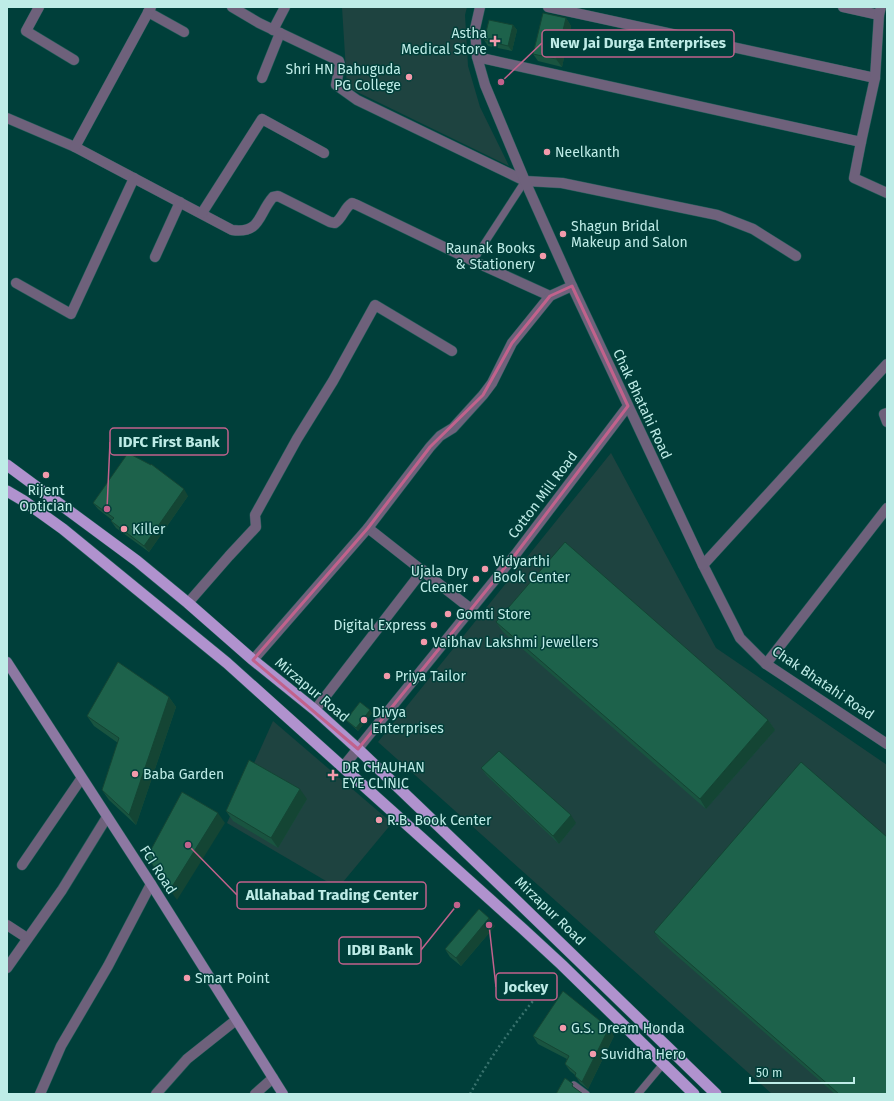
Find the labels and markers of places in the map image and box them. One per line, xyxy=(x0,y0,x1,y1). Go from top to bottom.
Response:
place label: Astha Medical Store xyxy=(401,25,487,58)
callout: New Jai Durga Enterprises xyxy=(542,30,734,57)
marker: Astha Medical Store xyxy=(490,36,500,46)
place label: Shri HN Bahuguda PG College xyxy=(286,61,401,94)
marker: Shri HN Bahuguda PG College xyxy=(404,72,414,82)
place label: Neelkanth xyxy=(555,144,620,161)
marker: Neelkanth xyxy=(542,147,552,157)
place label: Shagun Bridal Makeup and Salon xyxy=(571,218,688,251)
marker: Shagun Bridal Makeup and Salon xyxy=(558,229,568,239)
place label: Raunak Books & Stationery xyxy=(446,240,535,273)
marker: Raunak Books & Stationery xyxy=(538,251,548,261)
callout: IDFC First Bank xyxy=(110,428,228,455)
marker: Rijent Optician xyxy=(41,470,51,480)
place label: Rijent Optician xyxy=(19,482,73,515)
place label: Killer xyxy=(132,521,166,538)
marker: Killer xyxy=(119,524,129,534)
place label: Vidyarthi Book Center xyxy=(493,553,571,586)
place label: Ujala Dry Cleaner xyxy=(411,563,469,596)
marker: Vidyarthi Book Center xyxy=(480,564,490,574)
marker: Ujala Dry Cleaner xyxy=(471,574,481,584)
place label: Gomti Store xyxy=(456,606,531,623)
marker: Gomti Store xyxy=(443,609,453,619)
place label: Digital Express xyxy=(333,617,426,634)
marker: Digital Express xyxy=(429,620,439,630)
place label: Vaibhav Lakshmi Jewellers xyxy=(432,634,599,651)
marker: Vaibhav Lakshmi Jewellers xyxy=(419,637,429,647)
place label: Priya Tailor xyxy=(395,668,467,685)
marker: Priya Tailor xyxy=(382,671,392,681)
place label: Divya Enterprises xyxy=(372,704,444,737)
marker: Divya Enterprises xyxy=(359,715,369,725)
place label: DR CHAUHAN EYE CLINIC xyxy=(342,759,425,792)
place label: Baba Garden xyxy=(143,766,224,783)
marker: Baba Garden xyxy=(130,769,140,779)
marker: DR CHAUHAN EYE CLINIC xyxy=(327,769,339,781)
place label: R.B. Book Center xyxy=(387,812,492,829)
marker: R.B. Book Center xyxy=(374,815,384,825)
callout: Allahabad Trading Center xyxy=(237,882,426,909)
callout: IDBI Bank xyxy=(339,937,421,964)
place label: Smart Point xyxy=(195,970,270,987)
marker: Smart Point xyxy=(182,973,192,983)
callout: Jockey xyxy=(496,973,557,1000)
place label: G.S. Dream Honda xyxy=(571,1020,685,1037)
marker: G.S. Dream Honda xyxy=(558,1023,568,1033)
place label: Suvidha Hero xyxy=(601,1046,686,1063)
marker: Suvidha Hero xyxy=(588,1049,598,1059)

